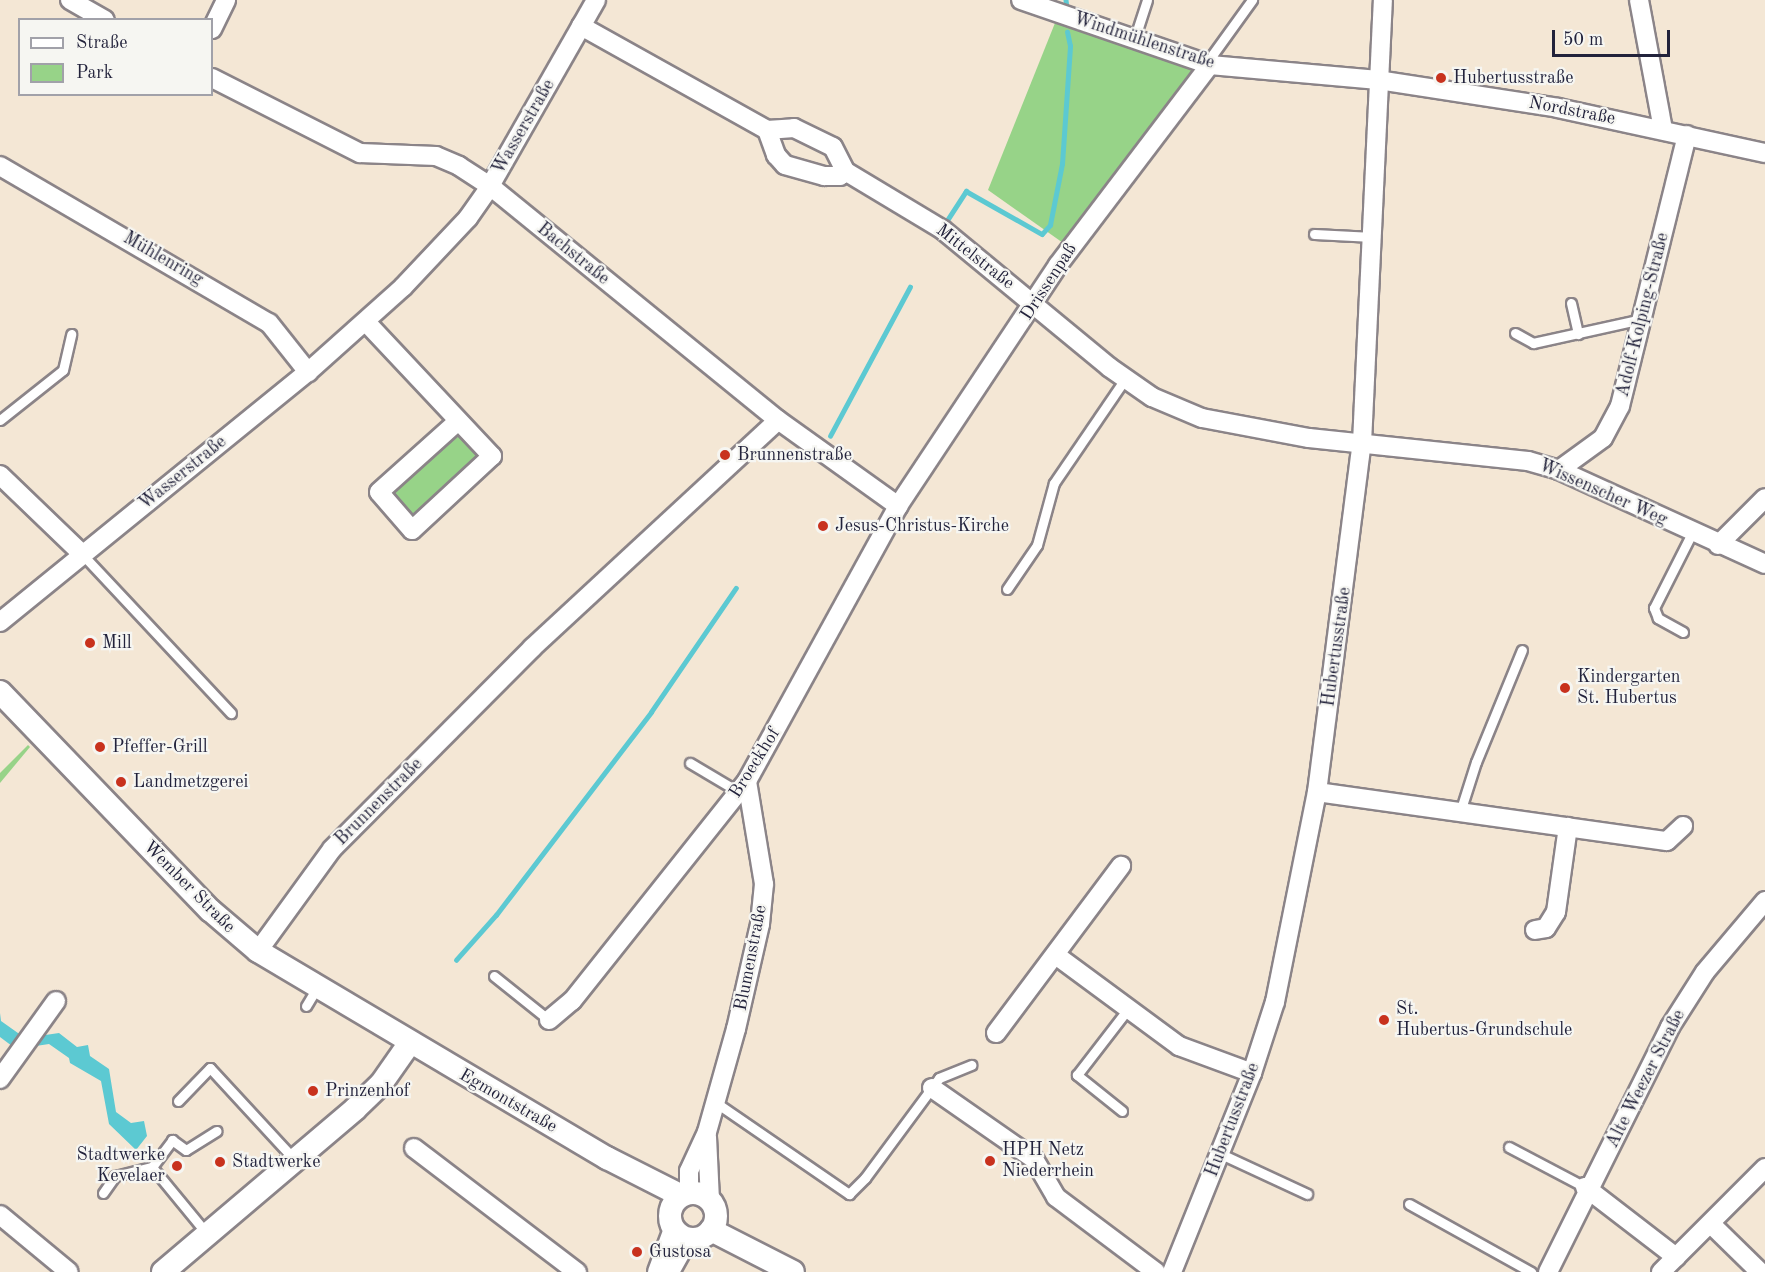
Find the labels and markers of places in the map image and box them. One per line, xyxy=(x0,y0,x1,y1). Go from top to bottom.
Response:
place label: Hubertusstraße xyxy=(1453,67,1574,89)
marker: Hubertusstraße xyxy=(1434,71,1448,85)
place label: Brunnenstraße xyxy=(737,444,852,466)
marker: Brunnenstraße xyxy=(718,448,732,462)
place label: Jesus-Christus-Kirche xyxy=(835,515,1009,537)
marker: Jesus-Christus-Kirche xyxy=(816,519,830,533)
place label: Mill xyxy=(102,632,132,654)
marker: Mill xyxy=(83,636,97,650)
place label: Kindergarten St. Hubertus xyxy=(1577,667,1681,710)
marker: Kindergarten St. Hubertus xyxy=(1558,681,1572,695)
place label: Pfeffer-Grill xyxy=(112,736,208,758)
marker: Pfeffer-Grill xyxy=(93,740,107,754)
place label: Landmetzgerei xyxy=(133,771,248,793)
marker: Landmetzgerei xyxy=(114,775,128,789)
place label: St. Hubertus-Grundschule xyxy=(1396,999,1572,1042)
marker: St. Hubertus-Grundschule xyxy=(1377,1013,1391,1027)
place label: Prinzenhof xyxy=(325,1080,410,1102)
marker: Prinzenhof xyxy=(306,1084,320,1098)
place label: HPH Netz Niederrhein xyxy=(1002,1140,1094,1182)
place label: Stadtwerke Kevelaer xyxy=(77,1145,165,1188)
place label: Stadtwerke xyxy=(232,1151,320,1173)
marker: HPH Netz Niederrhein xyxy=(983,1154,997,1168)
marker: Stadtwerke xyxy=(213,1155,227,1169)
marker: Stadtwerke Kevelaer xyxy=(170,1159,184,1173)
place label: Gustosa xyxy=(649,1241,711,1263)
marker: Gustosa xyxy=(630,1245,644,1259)

